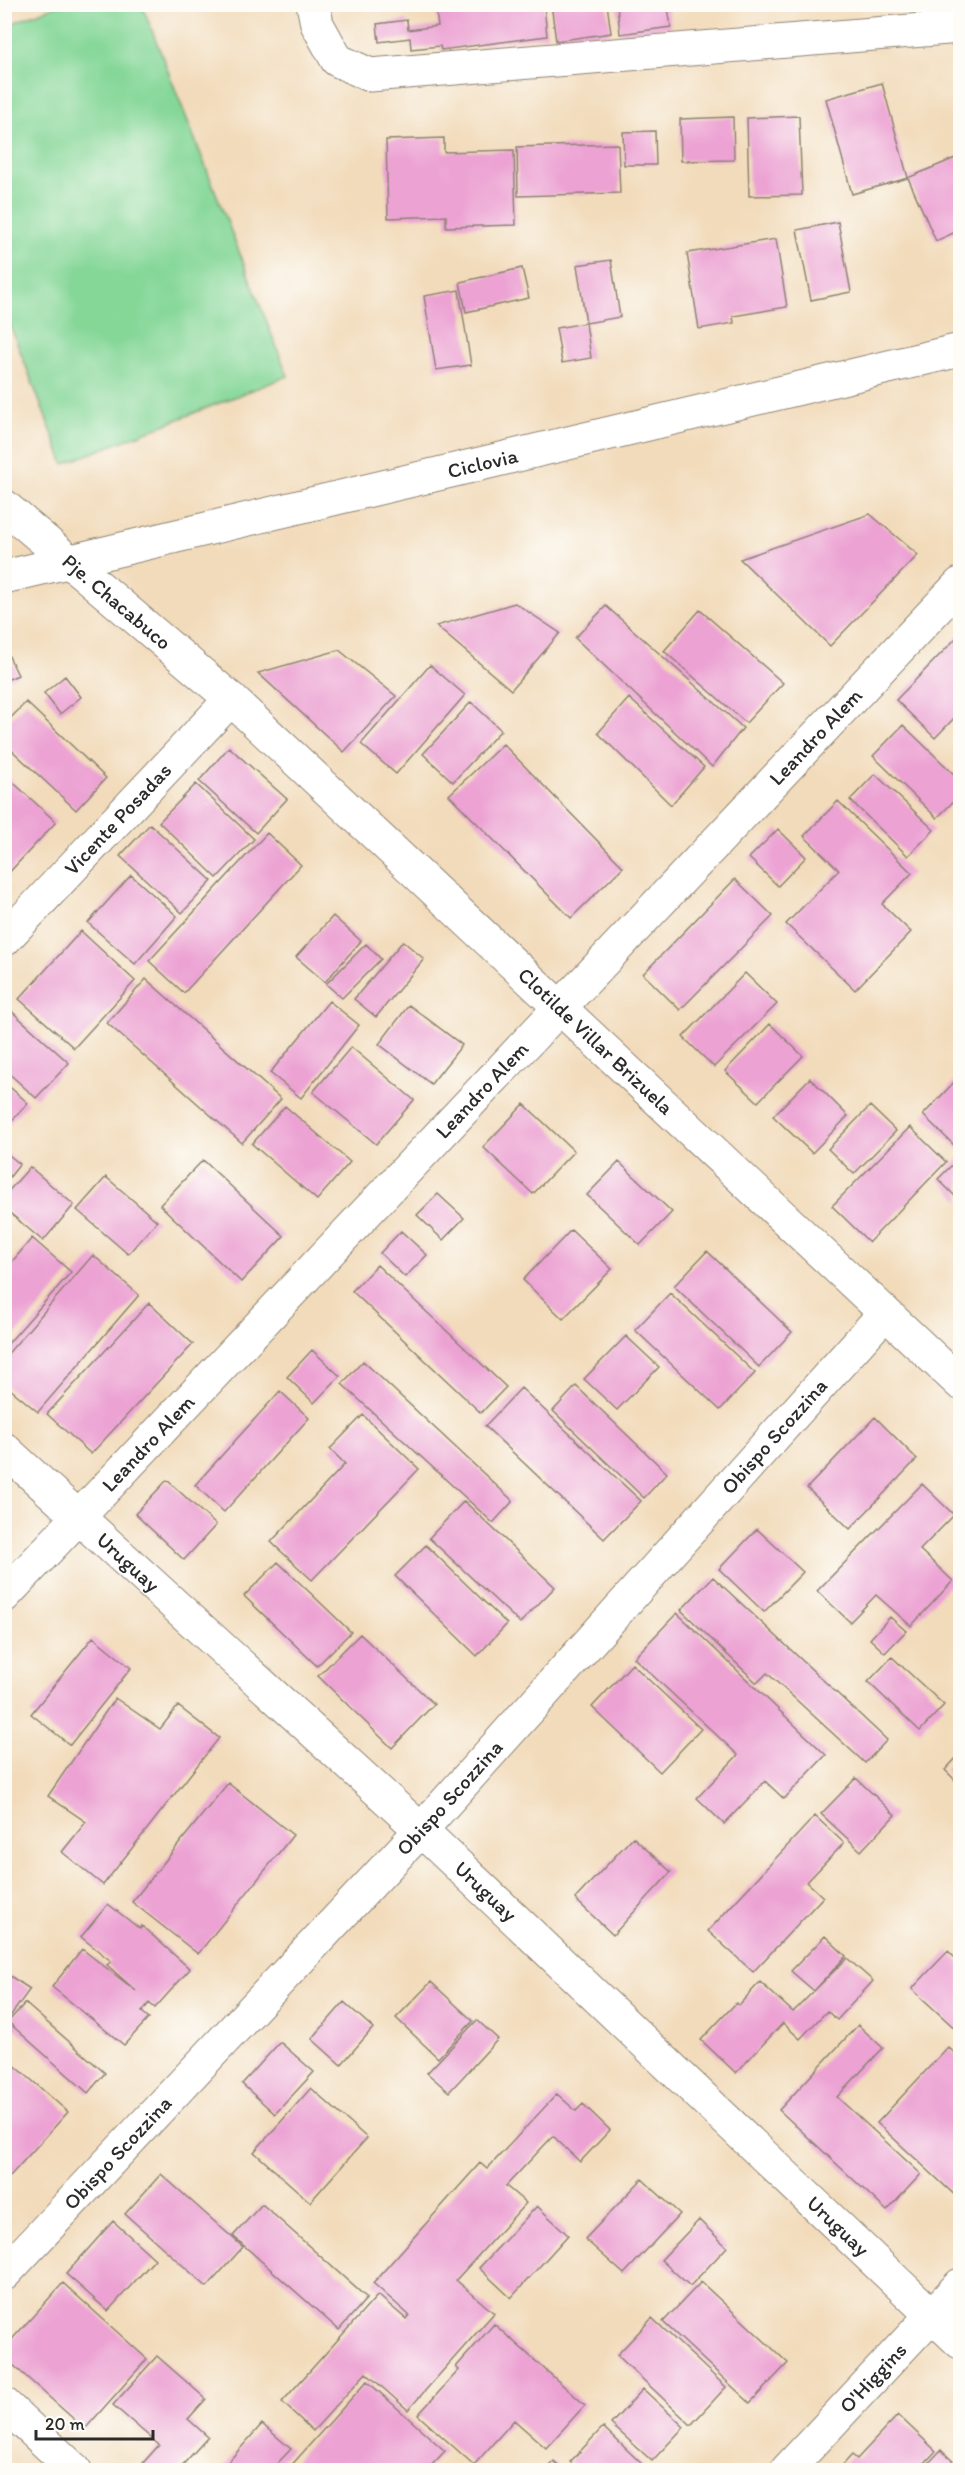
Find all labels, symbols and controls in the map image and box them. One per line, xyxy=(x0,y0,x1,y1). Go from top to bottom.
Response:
street label: Ciclovia xyxy=(445,442,520,483)
street label: Pje. Chacabuco xyxy=(57,548,177,655)
street label: Leandro Alem xyxy=(764,683,867,790)
street label: Vicente Posadas xyxy=(59,757,176,880)
street label: Clotilde Villar Brizuela xyxy=(513,962,679,1120)
street label: Leandro Alem xyxy=(430,1036,533,1143)
street label: Obispo Scozzina xyxy=(716,1373,832,1499)
street label: Leandro Alem xyxy=(96,1389,200,1497)
street label: Uruguay xyxy=(92,1527,165,1597)
street label: Obispo Scozzina xyxy=(391,1735,508,1860)
street label: Uruguay xyxy=(450,1855,523,1927)
street label: Obispo Scozzina xyxy=(58,2091,177,2215)
street label: Uruguay xyxy=(802,2190,875,2261)
street label: O'Higgins xyxy=(834,2337,912,2418)
scale bar xyxy=(36,2403,153,2441)
text: 20 m xyxy=(45,2413,85,2435)

